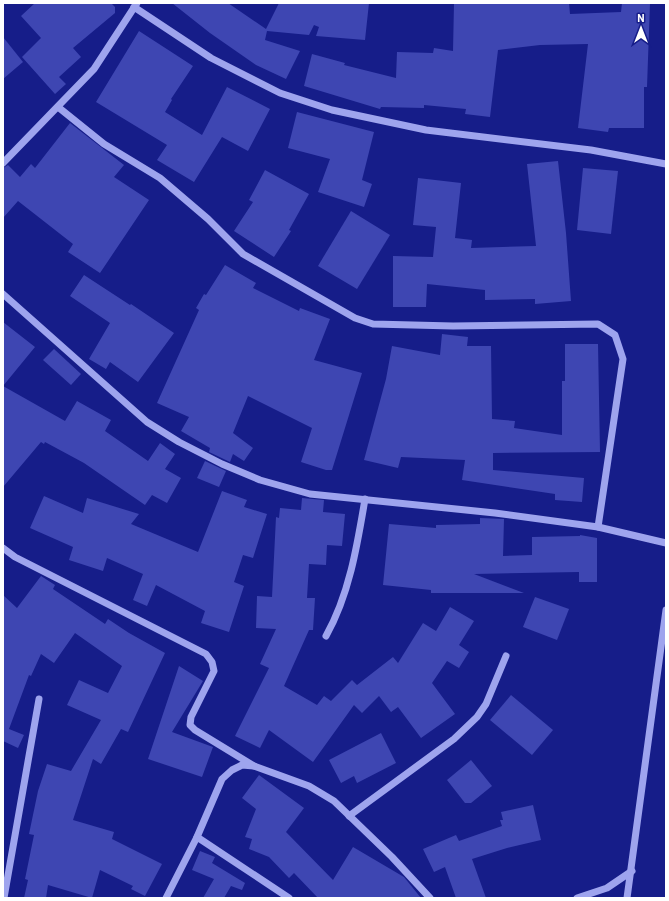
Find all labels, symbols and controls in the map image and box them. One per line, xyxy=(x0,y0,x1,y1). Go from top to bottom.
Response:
north arrow xyxy=(621,8,661,48)
text: N xyxy=(637,11,645,24)

